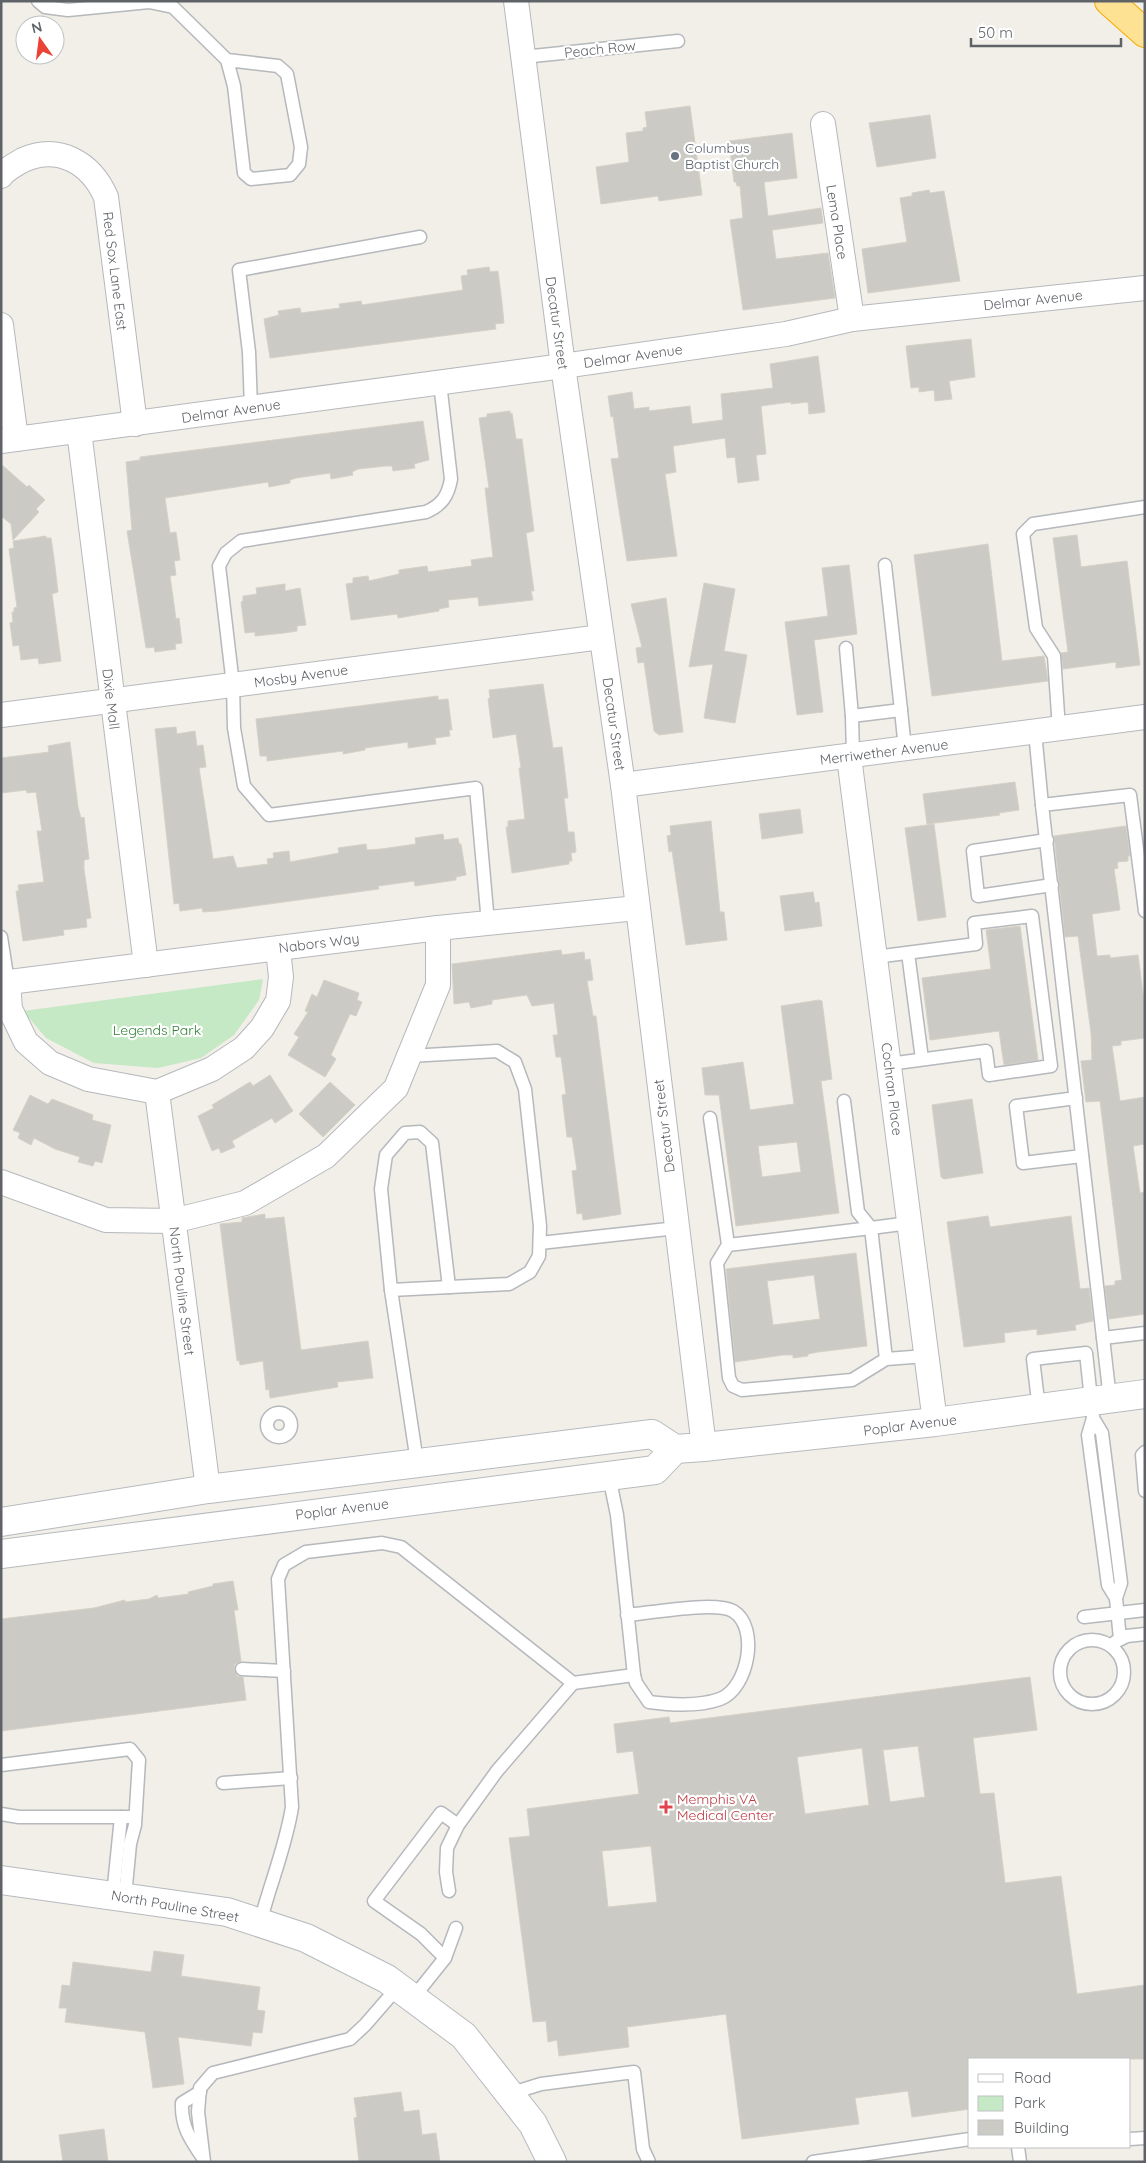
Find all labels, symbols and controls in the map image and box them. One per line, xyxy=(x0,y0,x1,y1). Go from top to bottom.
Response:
north arrow xyxy=(15,15,65,65)
scale bar xyxy=(971,15,1121,47)
text: N xyxy=(30,17,44,37)
text: 50 m xyxy=(978,23,1013,42)
street label: Peach Row xyxy=(563,36,637,62)
place label: Columbus Baptist Church xyxy=(685,139,779,173)
marker: Columbus Baptist Church xyxy=(669,150,681,162)
street label: Lema Place xyxy=(822,183,852,261)
street label: Red Sox Lane East xyxy=(99,210,131,332)
street label: Decatur Street xyxy=(542,275,572,371)
street label: Delmar Avenue xyxy=(983,286,1084,314)
street label: Delmar Avenue xyxy=(582,340,684,372)
street label: Delmar Avenue xyxy=(180,395,282,427)
street label: Mosby Avenue xyxy=(253,660,349,692)
street label: Dixie Mall xyxy=(98,668,124,730)
street label: Decatur Street xyxy=(599,676,629,772)
street label: Merriwether Avenue xyxy=(819,735,949,769)
street label: Nabors Way xyxy=(278,929,360,957)
park label: Legends Park xyxy=(113,1021,201,1039)
street label: Cochran Place xyxy=(877,1041,907,1137)
street label: Decatur Street xyxy=(649,1078,679,1174)
street label: North Pauline Street xyxy=(165,1226,199,1357)
street label: Poplar Avenue xyxy=(862,1410,958,1440)
street label: Poplar Avenue xyxy=(294,1494,390,1524)
place label: Memphis VA Medical Center xyxy=(677,1790,774,1824)
marker: Memphis VA Medical Center xyxy=(659,1800,673,1814)
street label: North Pauline Street xyxy=(110,1886,241,1926)
legend xyxy=(968,2058,1131,2148)
text: Road xyxy=(1014,2068,1051,2087)
text: Park xyxy=(1014,2093,1046,2112)
text: Building xyxy=(1014,2118,1069,2137)

